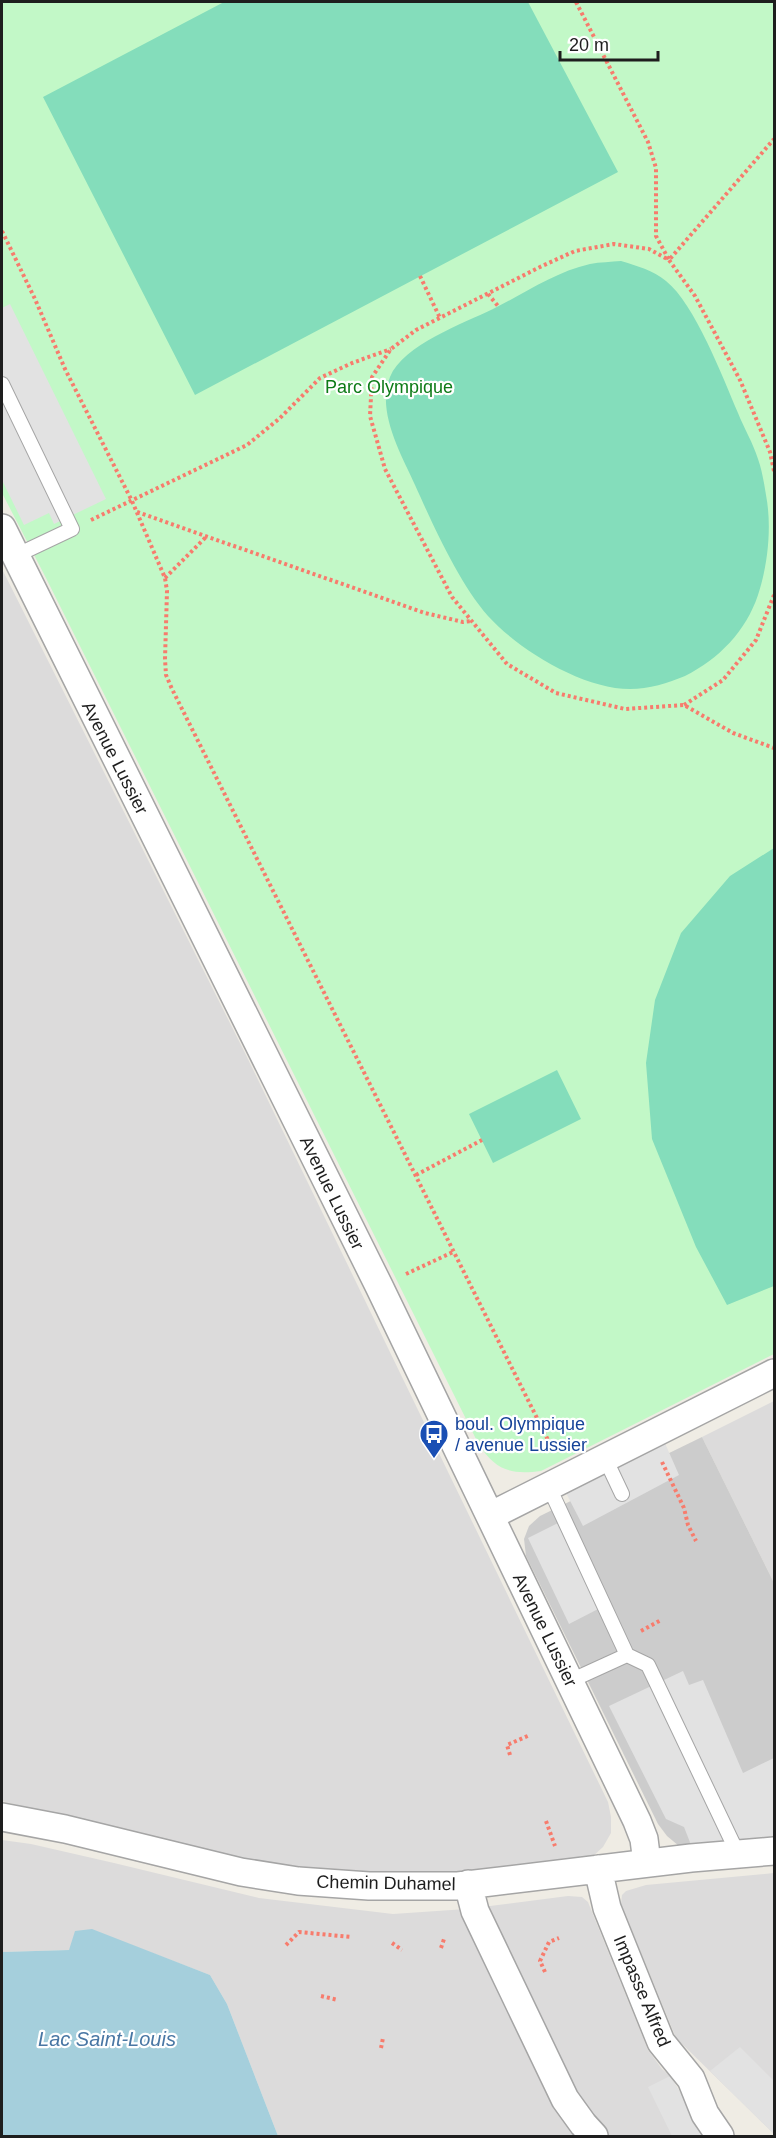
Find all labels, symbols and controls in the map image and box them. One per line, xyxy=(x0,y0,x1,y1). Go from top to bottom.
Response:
scale bar xyxy=(560,24,658,62)
text: 20 m xyxy=(569,35,609,55)
park label: Parc Olympique xyxy=(325,377,453,397)
street label: Avenue Lussier xyxy=(78,698,152,818)
street label: Avenue Lussier xyxy=(296,1133,368,1253)
place label: boul. Olympique / avenue Lussier xyxy=(455,1414,587,1455)
bus stop icon: boul. Olympique / avenue Lussier xyxy=(418,1418,450,1460)
street label: Avenue Lussier xyxy=(509,1570,581,1690)
street label: Chemin Duhamel xyxy=(316,1872,456,1894)
street label: Impasse Alfred xyxy=(610,1932,674,2050)
water label: Lac Saint-Louis xyxy=(38,2028,176,2050)

